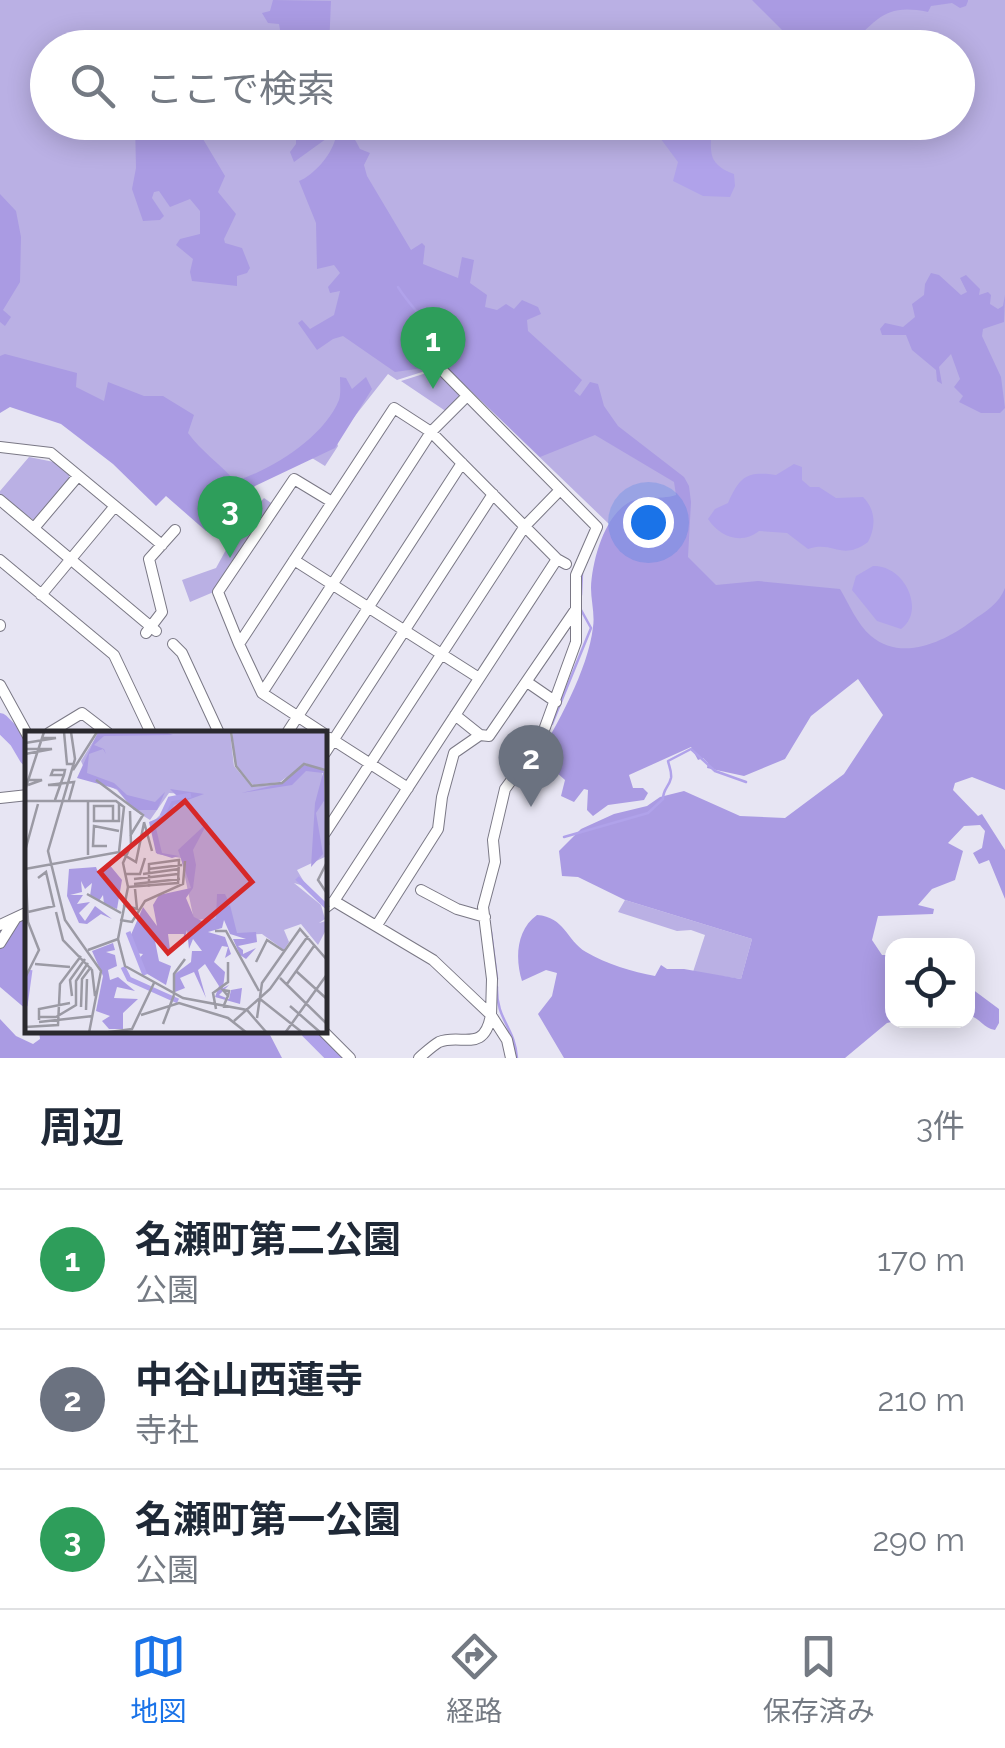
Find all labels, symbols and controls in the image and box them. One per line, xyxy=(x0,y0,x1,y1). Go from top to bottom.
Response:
search box xyxy=(30,30,975,140)
icon: search xyxy=(65,58,120,113)
text: ここで検索 xyxy=(145,66,335,111)
pin: 1 xyxy=(400,306,466,389)
pin: 3 xyxy=(198,476,262,558)
your location xyxy=(623,497,674,548)
pin: 2 xyxy=(498,724,564,807)
inset map xyxy=(25,731,328,1033)
map controls xyxy=(885,938,975,1028)
button: locate xyxy=(885,938,975,1028)
text: 周辺 xyxy=(40,1103,124,1152)
text: 3件 xyxy=(916,1107,965,1144)
text: 名瀬町第二公園 xyxy=(135,1217,401,1262)
text: 1 xyxy=(65,1241,80,1278)
text: 170 m xyxy=(877,1241,965,1278)
text: 公園 xyxy=(135,1271,199,1308)
text: 中谷山西蓮寺 xyxy=(135,1357,363,1402)
text: 2 xyxy=(63,1381,82,1418)
text: 210 m xyxy=(877,1381,965,1418)
text: 寺社 xyxy=(135,1411,199,1448)
text: 名瀬町第一公園 xyxy=(135,1497,401,1542)
text: 3 xyxy=(64,1521,81,1558)
text: 290 m xyxy=(872,1521,965,1558)
text: 公園 xyxy=(135,1551,199,1588)
tab: 地図 xyxy=(130,1629,186,1729)
tab: 経路 xyxy=(446,1629,503,1729)
tab: 保存済み xyxy=(763,1629,875,1729)

